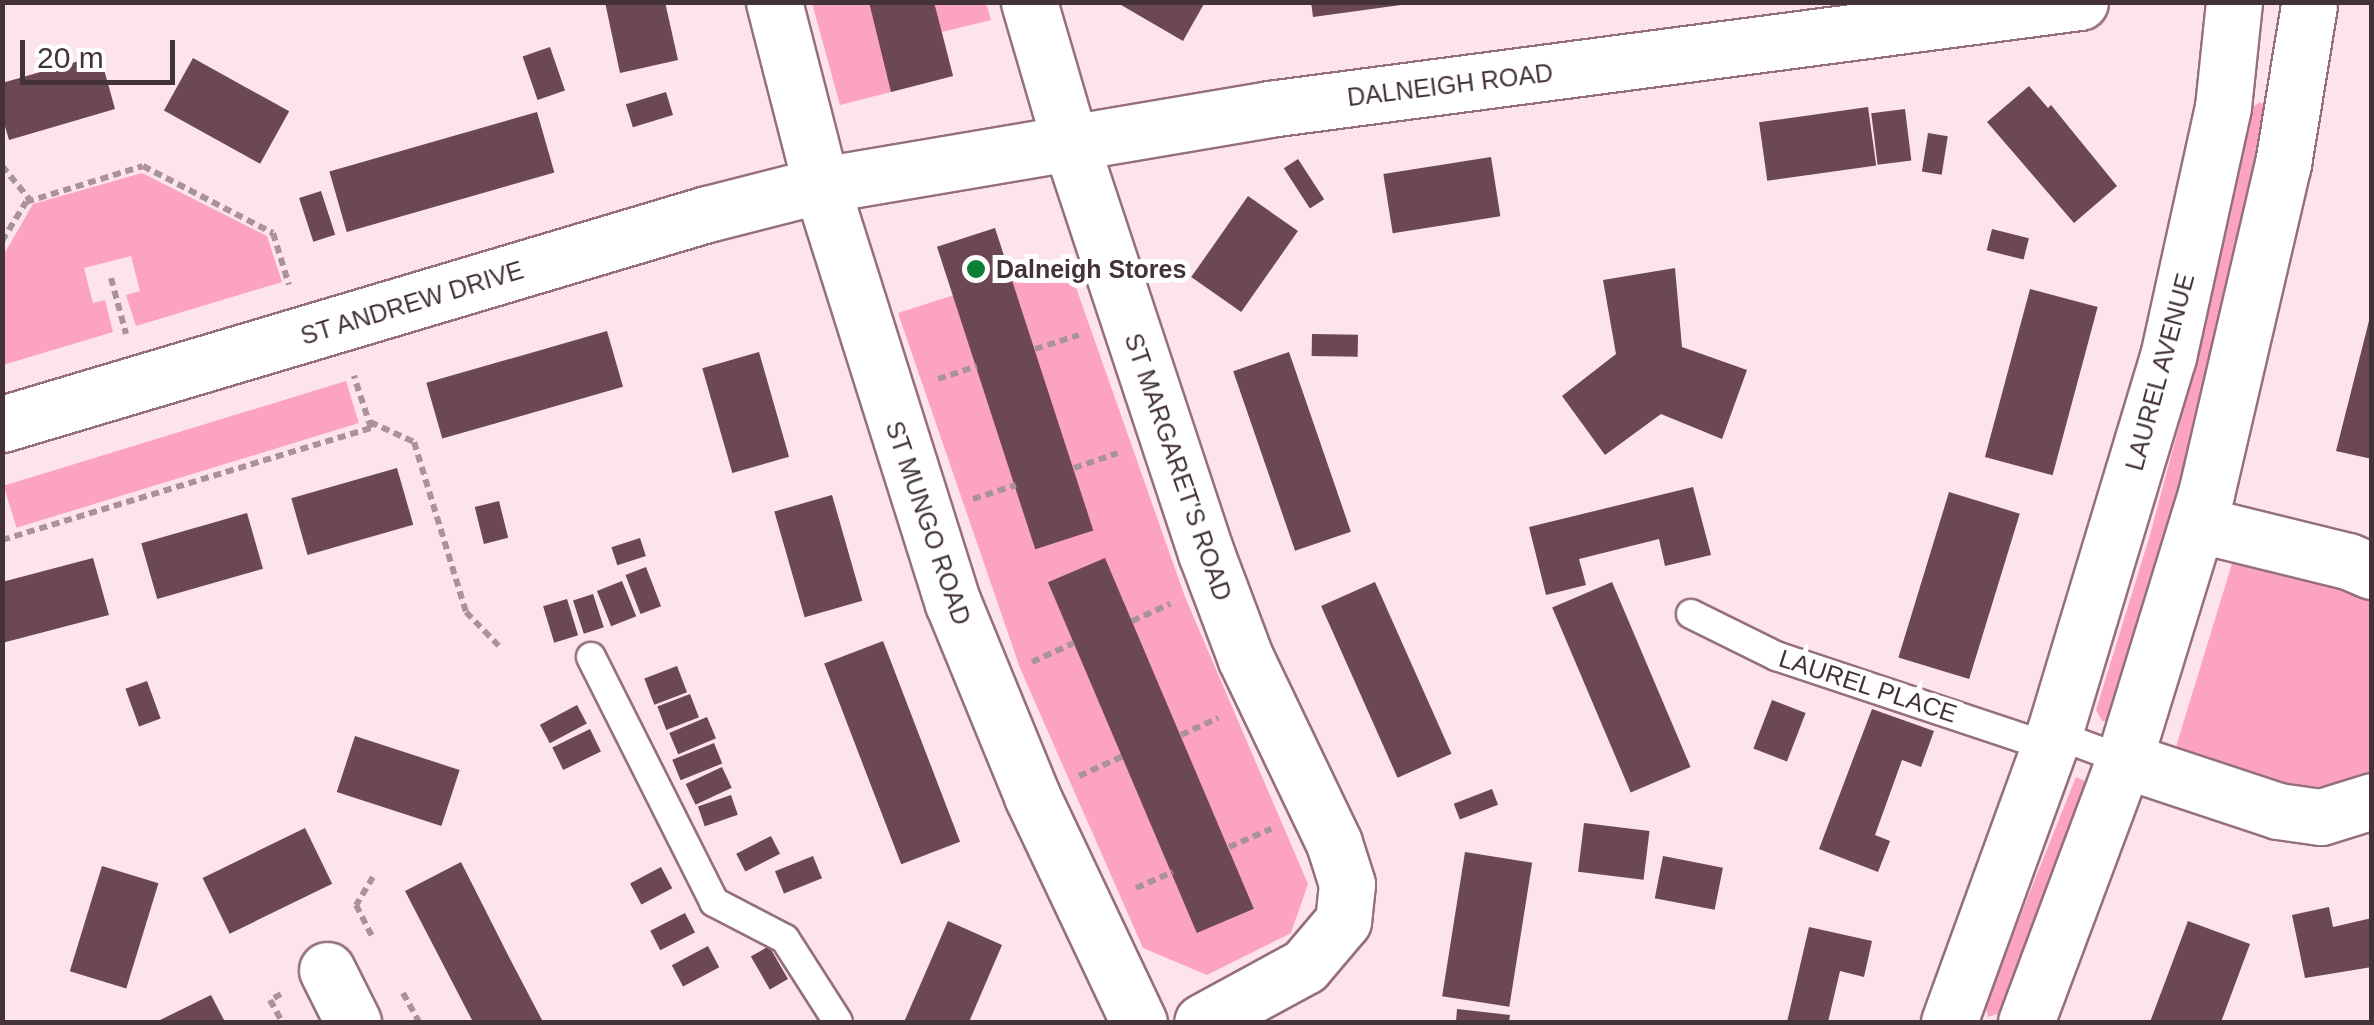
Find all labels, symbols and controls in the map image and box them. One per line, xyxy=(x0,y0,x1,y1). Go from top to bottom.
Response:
scale bar xyxy=(25,20,180,82)
text: 20 m xyxy=(37,41,104,74)
street label: DALNEIGH ROAD xyxy=(1345,57,1555,113)
place label: Dalneigh Stores xyxy=(996,254,1186,284)
street label: ST ANDREW DRIVE xyxy=(296,255,528,351)
marker: Dalneigh Stores xyxy=(965,258,987,280)
street label: LAUREL AVENUE xyxy=(2119,269,2201,475)
street label: ST MARGARET'S ROAD xyxy=(1118,329,1238,605)
street label: ST MUNGO ROAD xyxy=(879,417,977,629)
street label: LAUREL PLACE xyxy=(1775,643,1961,729)

